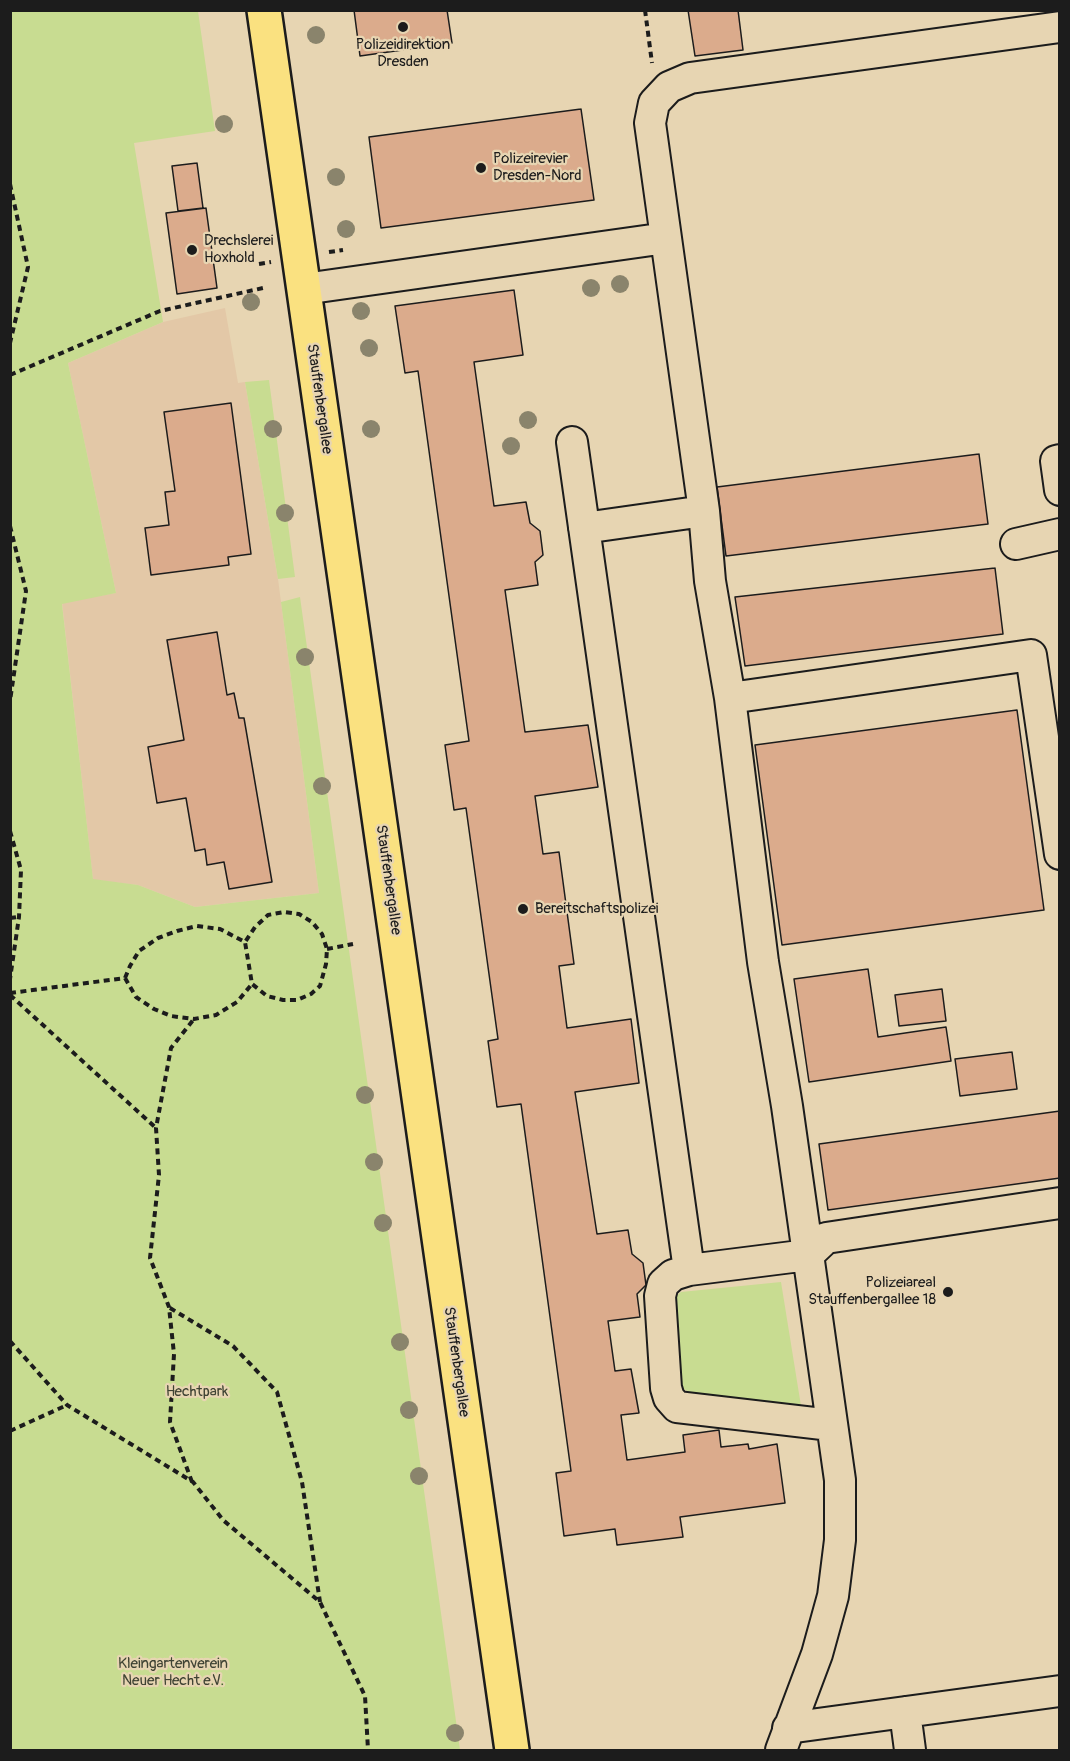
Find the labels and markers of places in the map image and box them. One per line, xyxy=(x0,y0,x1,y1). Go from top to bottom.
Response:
marker: Polizeidirektion Dresden xyxy=(396,20,410,34)
place label: Polizeidirektion Dresden xyxy=(356,36,450,71)
place label: Polizeirevier Dresden-Nord xyxy=(493,150,582,185)
marker: Polizeirevier Dresden-Nord xyxy=(474,161,488,175)
place label: Drechslerei Hoxhold xyxy=(204,232,273,267)
marker: Drechslerei Hoxhold xyxy=(185,243,199,257)
place label: Bereitschaftspolizei xyxy=(535,900,658,918)
marker: Bereitschaftspolizei xyxy=(516,902,530,916)
place label: Polizeiareal Stauffenbergallee 18 xyxy=(808,1274,936,1309)
marker: Polizeiareal Stauffenbergallee 18 xyxy=(941,1285,955,1299)

